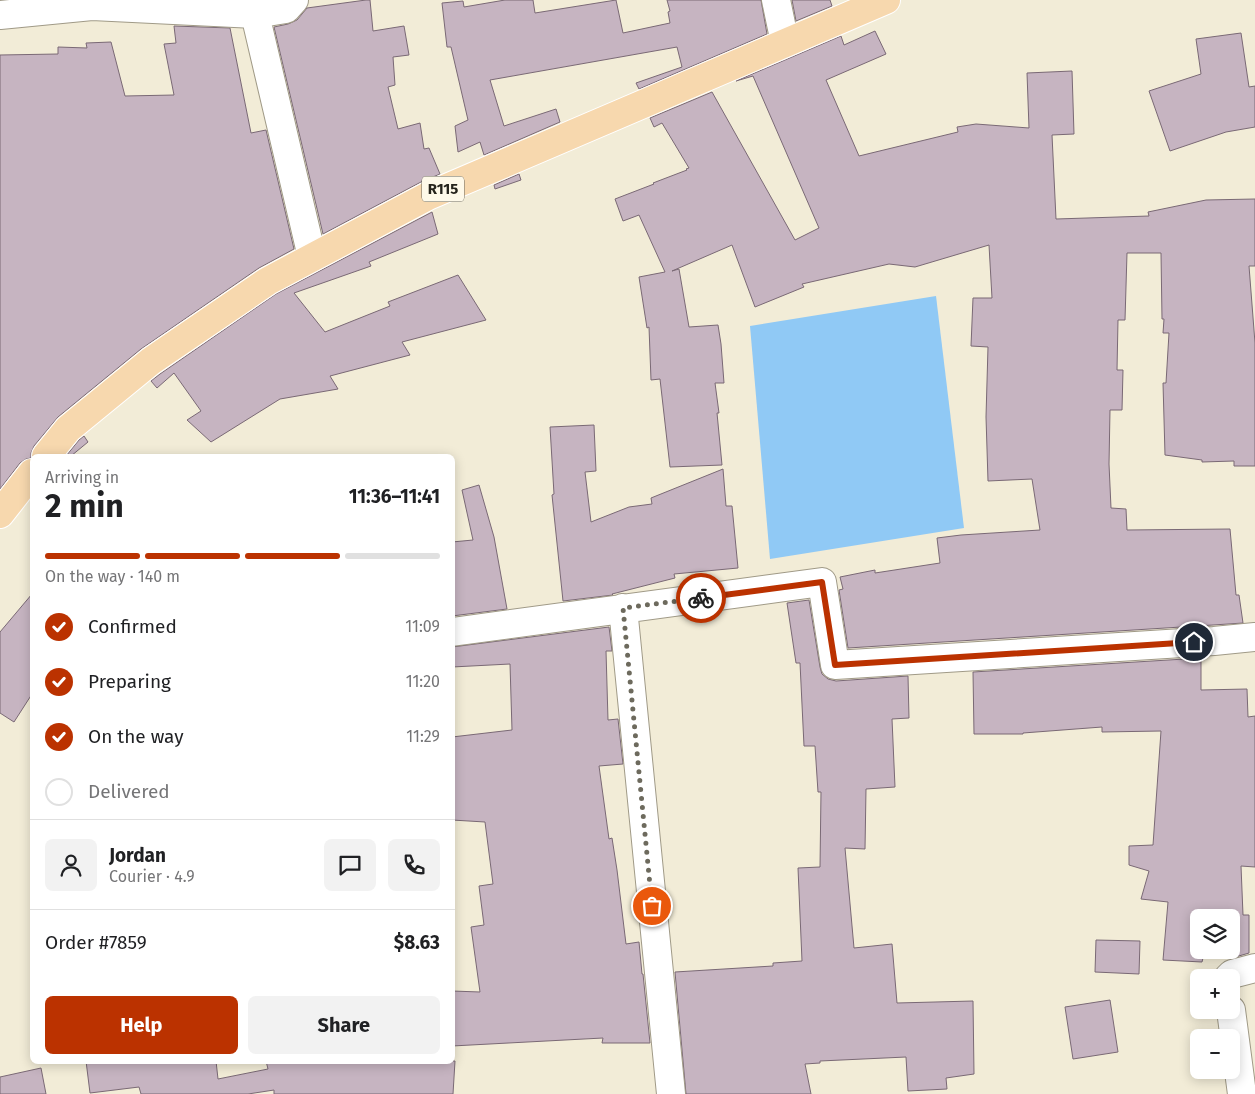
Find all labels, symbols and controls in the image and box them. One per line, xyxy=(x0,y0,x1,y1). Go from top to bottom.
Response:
road number: R115 xyxy=(422,176,464,202)
text: Arriving in xyxy=(45,468,119,487)
text: 11:36–11:41 xyxy=(349,485,440,508)
text: 2 min xyxy=(45,487,124,525)
text: On the way · 140 m xyxy=(45,567,180,586)
courier xyxy=(676,573,726,623)
icon: bike xyxy=(687,584,715,612)
icon: check xyxy=(45,613,73,641)
text: Confirmed xyxy=(88,615,177,638)
text: 11:09 xyxy=(405,617,440,636)
pin xyxy=(1173,621,1215,663)
icon: home xyxy=(1180,628,1208,656)
icon: check xyxy=(45,668,73,696)
text: Preparing xyxy=(88,670,171,693)
text: 11:20 xyxy=(406,672,440,691)
icon: check xyxy=(45,723,73,751)
text: On the way xyxy=(88,725,184,748)
text: 11:29 xyxy=(406,727,440,746)
text: Delivered xyxy=(88,780,170,803)
button: person xyxy=(45,839,97,891)
button: chat xyxy=(324,839,376,891)
button: phone xyxy=(388,839,440,891)
text: Jordan xyxy=(109,844,166,867)
text: Courier · 4.9 xyxy=(109,867,195,886)
pin xyxy=(631,885,673,927)
icon: bag xyxy=(638,892,666,920)
map controls xyxy=(1190,909,1240,1079)
button: layers xyxy=(1190,909,1240,959)
text: Order #7859 xyxy=(45,931,147,954)
text: $8.63 xyxy=(394,931,440,954)
button: + xyxy=(1190,969,1240,1019)
button: Help xyxy=(45,996,238,1054)
button: Share xyxy=(248,996,440,1054)
button: − xyxy=(1190,1029,1240,1079)

